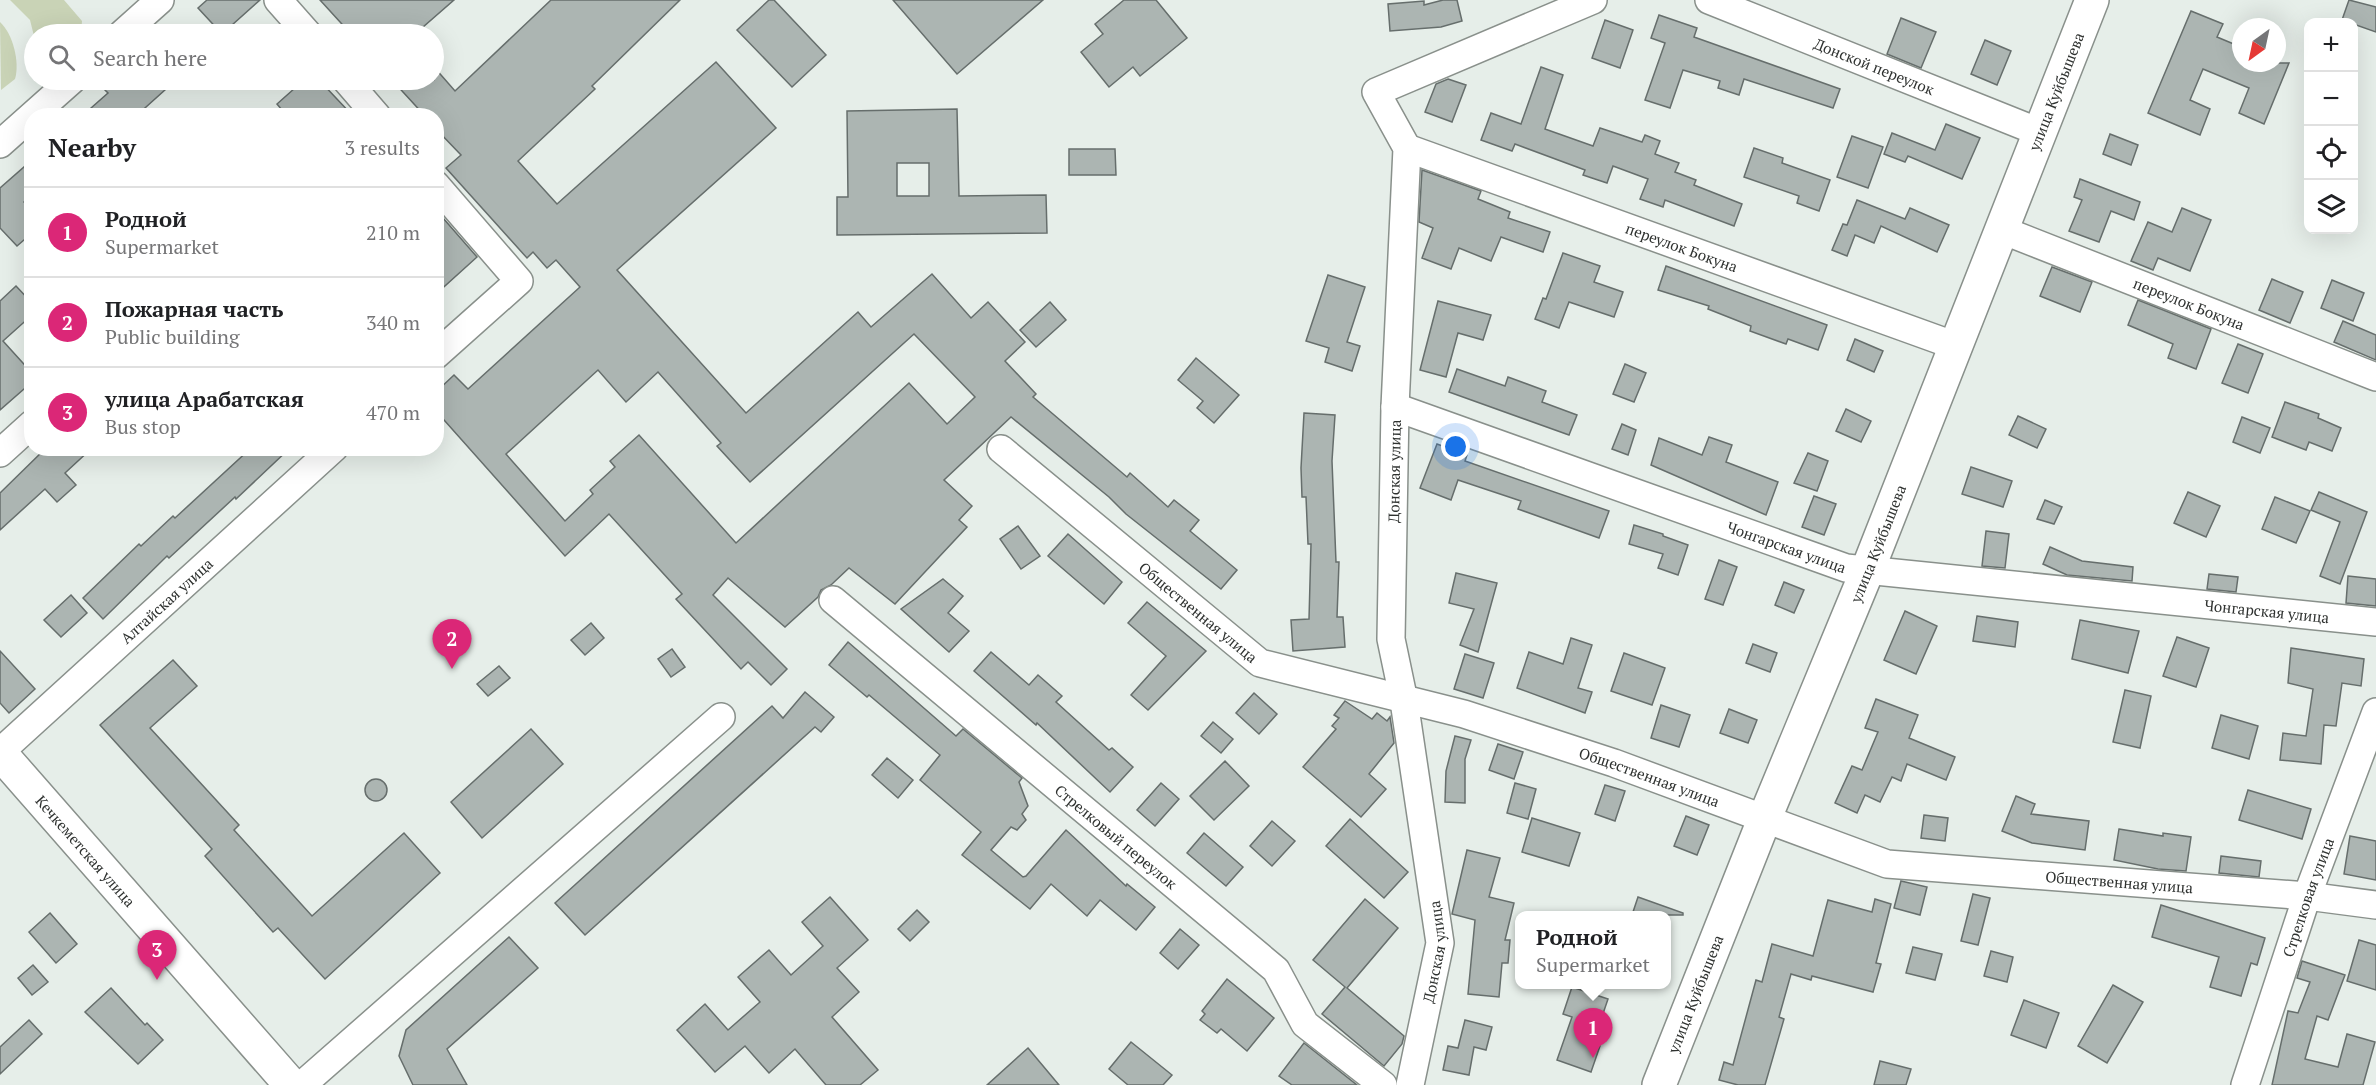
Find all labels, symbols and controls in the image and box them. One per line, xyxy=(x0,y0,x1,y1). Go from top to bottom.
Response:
north arrow xyxy=(2232,18,2286,72)
map controls xyxy=(2304,18,2358,234)
button: + xyxy=(2304,18,2358,72)
search box xyxy=(24,24,444,90)
street label: улица Куйбышева xyxy=(2023,29,2088,154)
street label: Донской переулок xyxy=(1811,33,1938,99)
icon: search xyxy=(45,41,78,74)
text: Search here xyxy=(93,43,207,72)
button: − xyxy=(2304,72,2358,126)
button: locate xyxy=(2304,126,2358,180)
text: Nearby xyxy=(48,130,136,164)
text: 3 results xyxy=(345,134,420,161)
button: layers xyxy=(2304,180,2358,234)
text: Родной xyxy=(105,204,187,233)
street label: переулок Бокуна xyxy=(1623,218,1741,277)
text: 1 xyxy=(62,219,73,246)
text: 210 m xyxy=(366,219,420,246)
text: Supermarket xyxy=(105,233,219,260)
street label: переулок Бокуна xyxy=(2131,273,2248,335)
text: Пожарная часть xyxy=(105,294,284,323)
text: 2 xyxy=(62,309,73,336)
text: 340 m xyxy=(366,309,420,336)
text: Public building xyxy=(105,323,239,350)
text: улица Арабатская xyxy=(105,384,304,413)
text: 3 xyxy=(62,399,73,426)
text: 470 m xyxy=(366,399,420,426)
text: Bus stop xyxy=(105,413,181,440)
street label: Донская улица xyxy=(1383,419,1405,523)
your location xyxy=(1441,432,1470,461)
street label: улица Куйбышева xyxy=(1845,481,1910,607)
street label: Чонгарская улица xyxy=(1724,516,1850,577)
street label: Алтайская улица xyxy=(116,553,217,648)
street label: Общественная улица xyxy=(1135,557,1262,667)
street label: Чонгарская улица xyxy=(2204,595,2331,627)
pin: 2 xyxy=(432,620,472,669)
street label: Общественная улица xyxy=(1577,742,1723,811)
street label: Стрелковый переулок xyxy=(1051,780,1182,894)
street label: Кечкеметская улица xyxy=(31,791,140,911)
street label: Стрелковая улица xyxy=(2278,834,2338,960)
street label: Общественная улица xyxy=(2045,866,2194,897)
street label: Донская улица xyxy=(1418,899,1450,1004)
popup xyxy=(1515,911,1671,989)
text: Родной xyxy=(1536,922,1618,951)
pin: 3 xyxy=(138,930,176,980)
street label: улица Куйбышева xyxy=(1662,932,1728,1057)
text: Supermarket xyxy=(1536,951,1650,978)
pin: 1 xyxy=(1574,1008,1612,1058)

